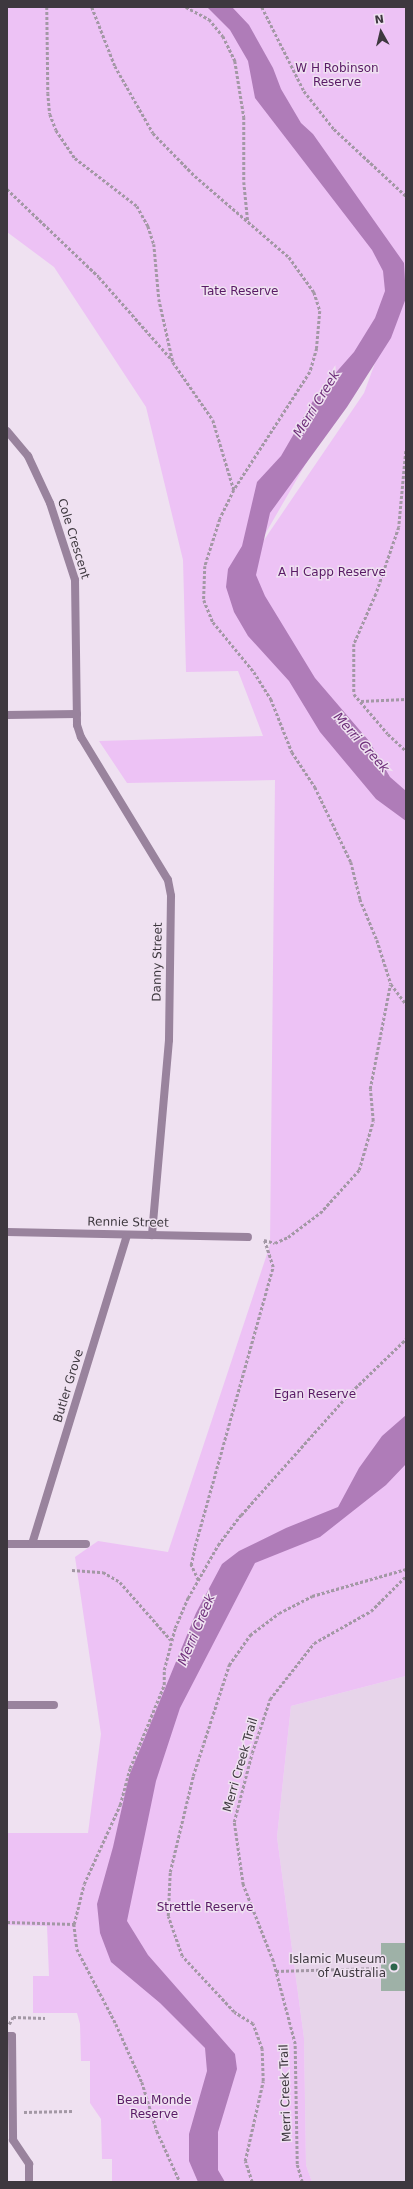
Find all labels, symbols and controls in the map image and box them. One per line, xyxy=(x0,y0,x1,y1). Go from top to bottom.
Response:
north arrow xyxy=(361,12,401,52)
text: N xyxy=(374,13,385,27)
park label: W H Robinson Reserve xyxy=(295,62,379,90)
park label: Tate Reserve xyxy=(202,285,278,299)
water label: Merri Creek xyxy=(290,368,344,440)
street label: Cole Crescent xyxy=(54,497,92,581)
park label: A H Capp Reserve xyxy=(278,566,386,580)
water label: Merri Creek xyxy=(330,710,392,776)
street label: Danny Street xyxy=(150,922,166,1002)
street label: Rennie Street xyxy=(87,1215,169,1231)
street label: Butler Grove xyxy=(51,1348,87,1424)
park label: Egan Reserve xyxy=(274,1388,356,1402)
water label: Merri Creek xyxy=(175,1592,219,1668)
street label: Merri Creek Trail xyxy=(221,1716,261,1814)
park label: Strettle Reserve xyxy=(157,1901,253,1915)
place label: Islamic Museum of Australia xyxy=(289,1953,386,1981)
marker: Islamic Museum of Australia xyxy=(389,1962,399,1972)
street label: Merri Creek Trail xyxy=(277,2044,295,2142)
park label: Beau Monde Reserve xyxy=(117,2094,191,2122)

